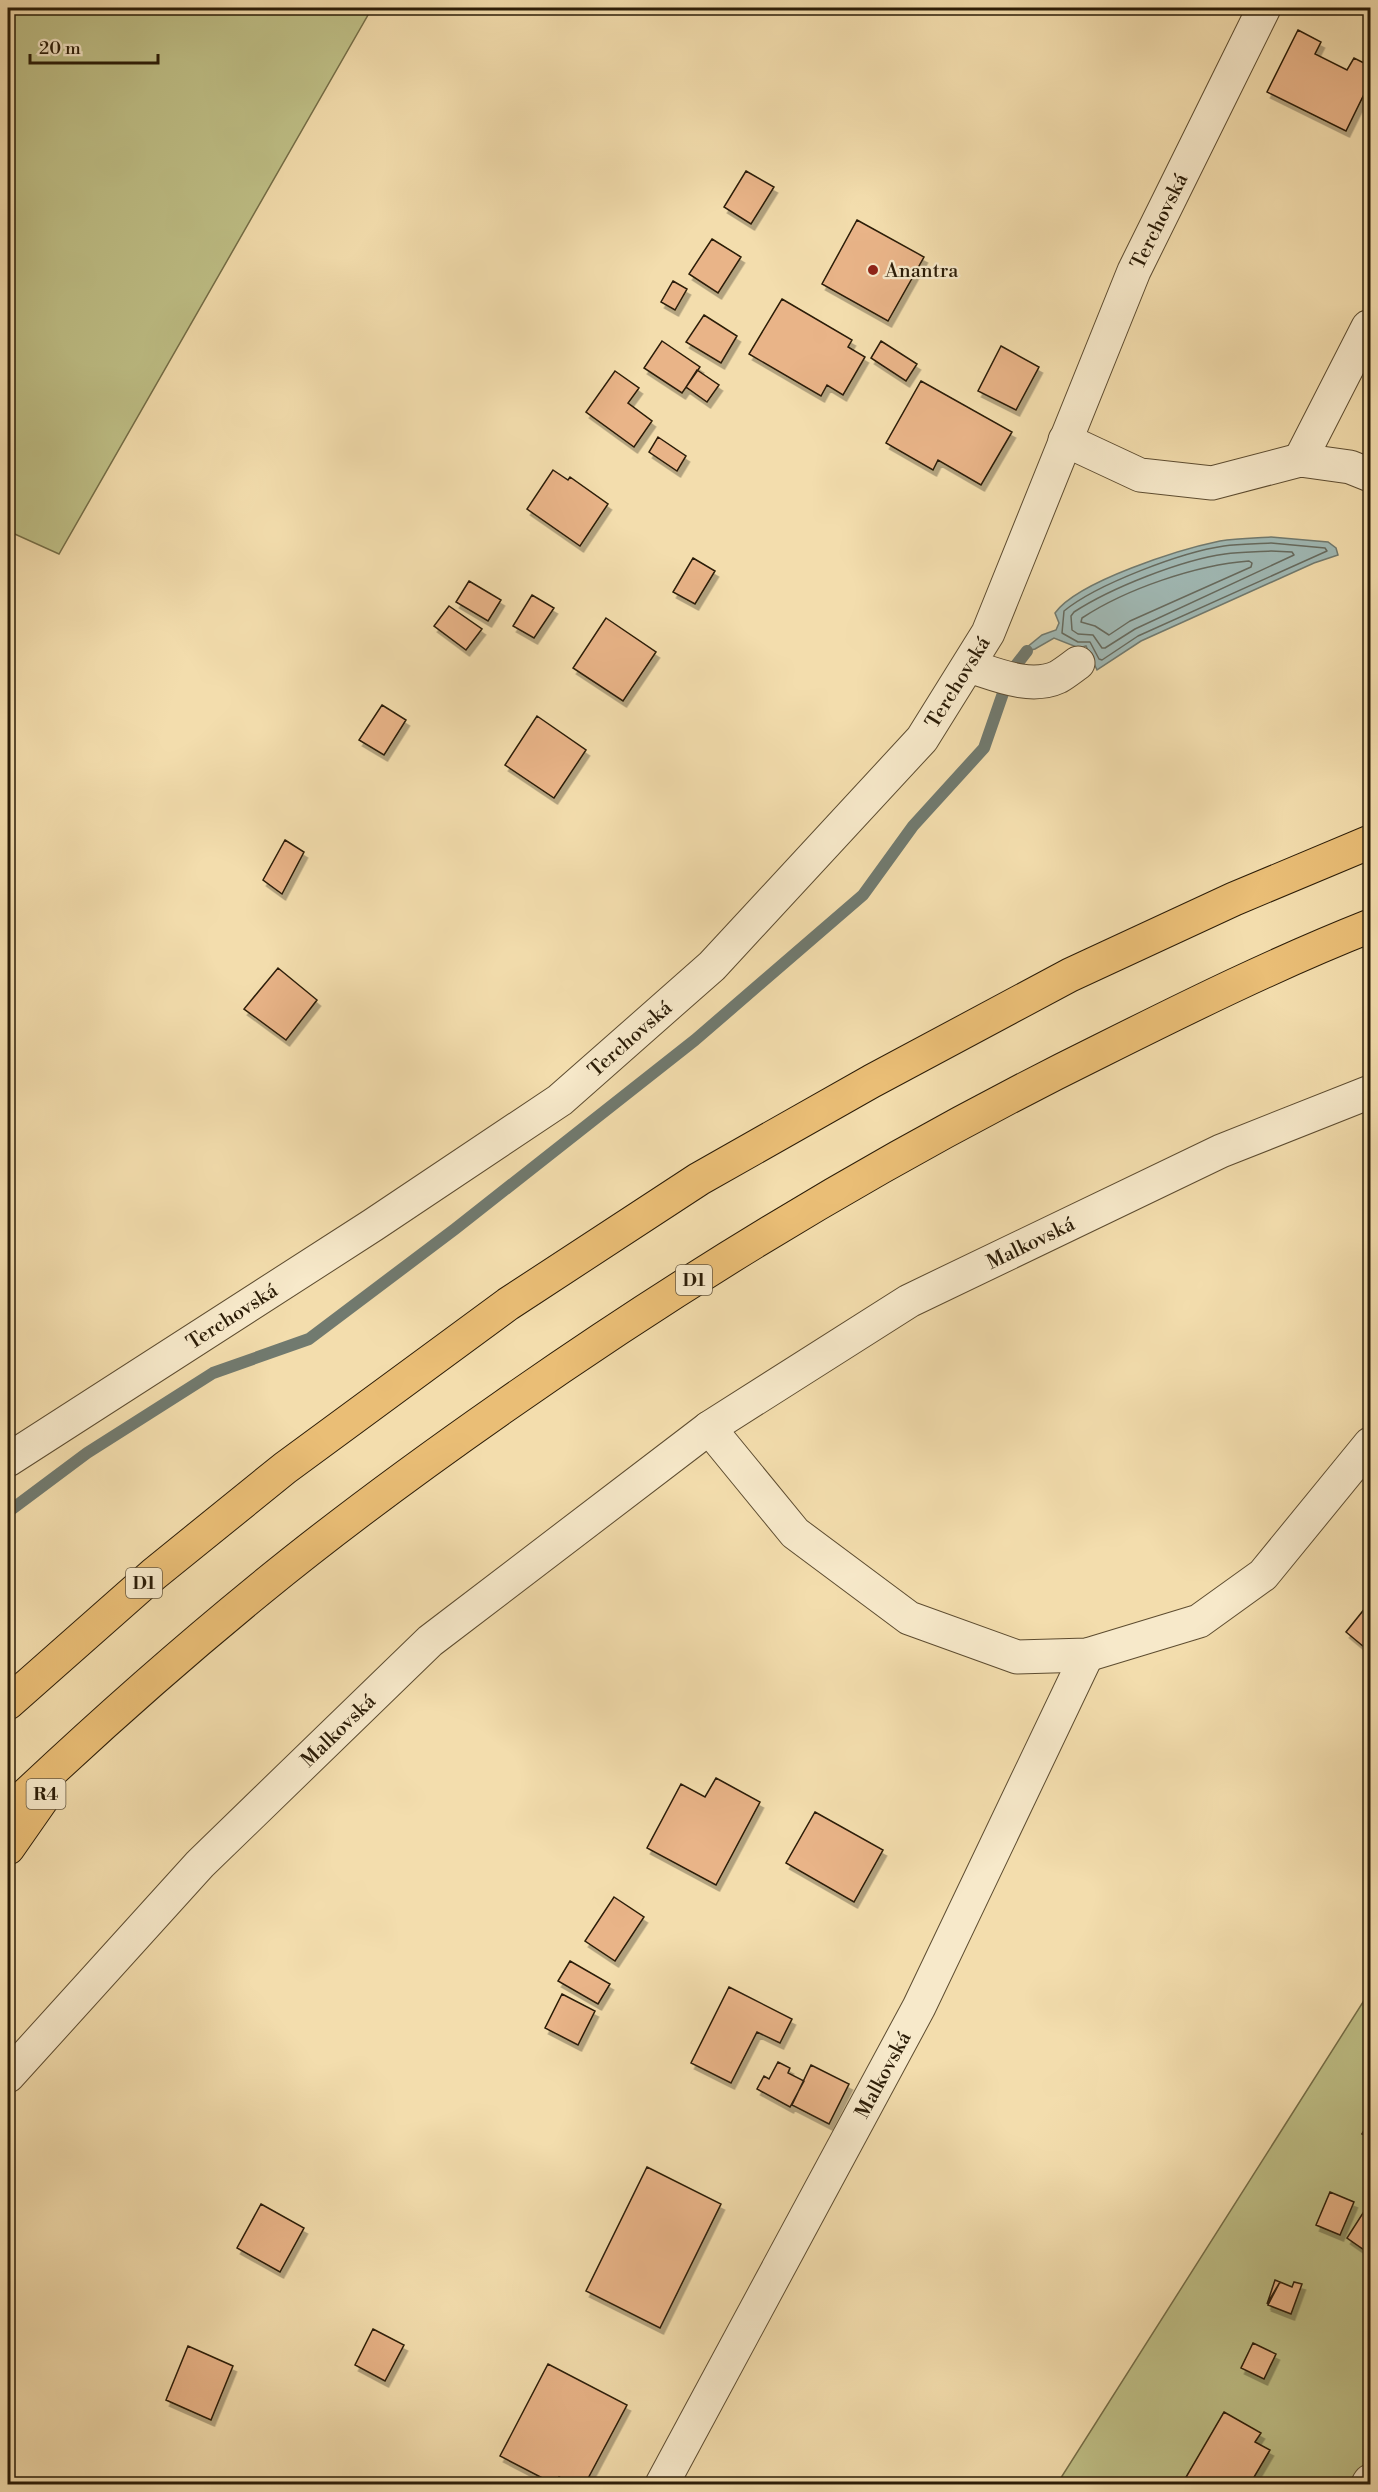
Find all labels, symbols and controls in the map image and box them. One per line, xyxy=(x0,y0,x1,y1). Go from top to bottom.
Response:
scale bar xyxy=(30,27,158,65)
text: 20 m xyxy=(39,37,81,60)
street label: Terchovská xyxy=(1126,169,1195,273)
place label: Anantra xyxy=(884,259,959,284)
marker: Anantra xyxy=(866,263,880,277)
street label: Terchovská xyxy=(921,632,997,733)
street label: Terchovská xyxy=(584,995,678,1083)
street label: Malkovská xyxy=(983,1212,1080,1276)
road number: D1 xyxy=(676,1265,712,1295)
street label: Terchovská xyxy=(182,1278,283,1356)
road number: D1 xyxy=(126,1568,162,1598)
street label: Malkovská xyxy=(296,1689,382,1773)
road number: R4 xyxy=(26,1779,66,1809)
street label: Malkovská xyxy=(850,2027,918,2123)

